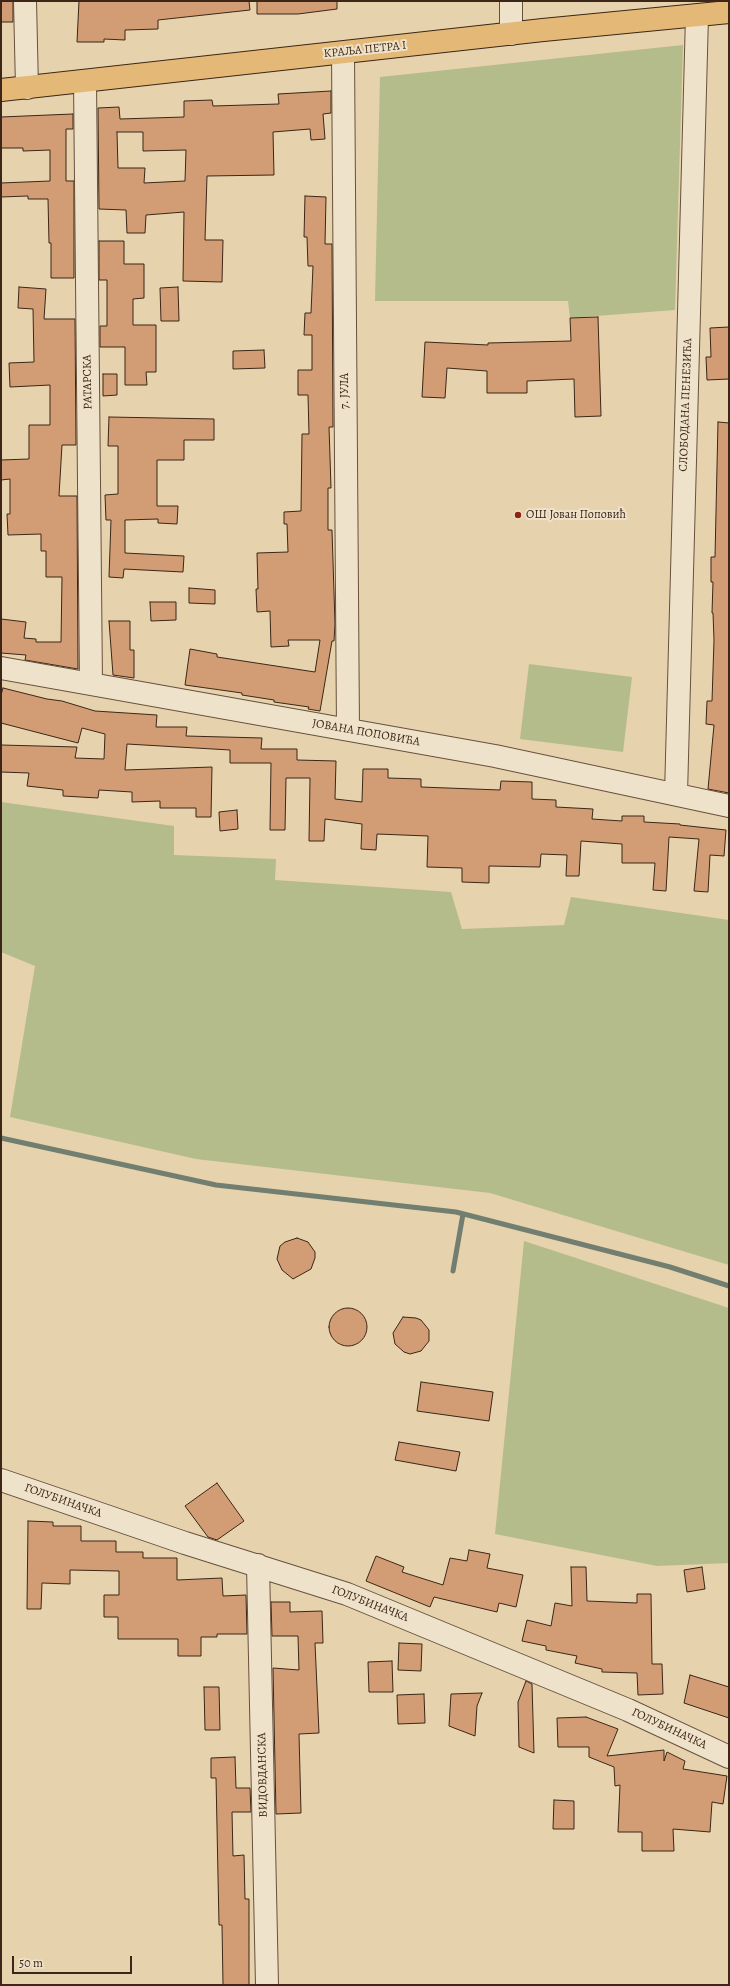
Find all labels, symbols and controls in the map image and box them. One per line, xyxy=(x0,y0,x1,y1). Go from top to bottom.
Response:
street label: КРАЉА ПЕТРА I xyxy=(323,39,407,61)
street label: СЛОБОДАНА ПЕНЕЗИЋА xyxy=(676,338,696,472)
street label: РАТАРСКА xyxy=(80,354,96,410)
street label: 7. ЈУЛА xyxy=(338,373,352,409)
place label: ОШ Јован Поповић xyxy=(526,508,626,522)
marker: ОШ Јован Поповић xyxy=(513,510,523,520)
street label: ЈОВАНА ПОПОВИЋА xyxy=(311,716,421,750)
street label: ГОЛУБИНАЧКА xyxy=(22,1481,104,1521)
street label: ГОЛУБИНАЧКА xyxy=(330,1583,410,1625)
street label: ГОЛУБИНАЧКА xyxy=(629,1705,709,1753)
street label: ВИДОВДАНСКА xyxy=(255,1732,271,1818)
scale bar xyxy=(14,1948,134,1974)
text: 50 m xyxy=(19,1955,43,1971)

